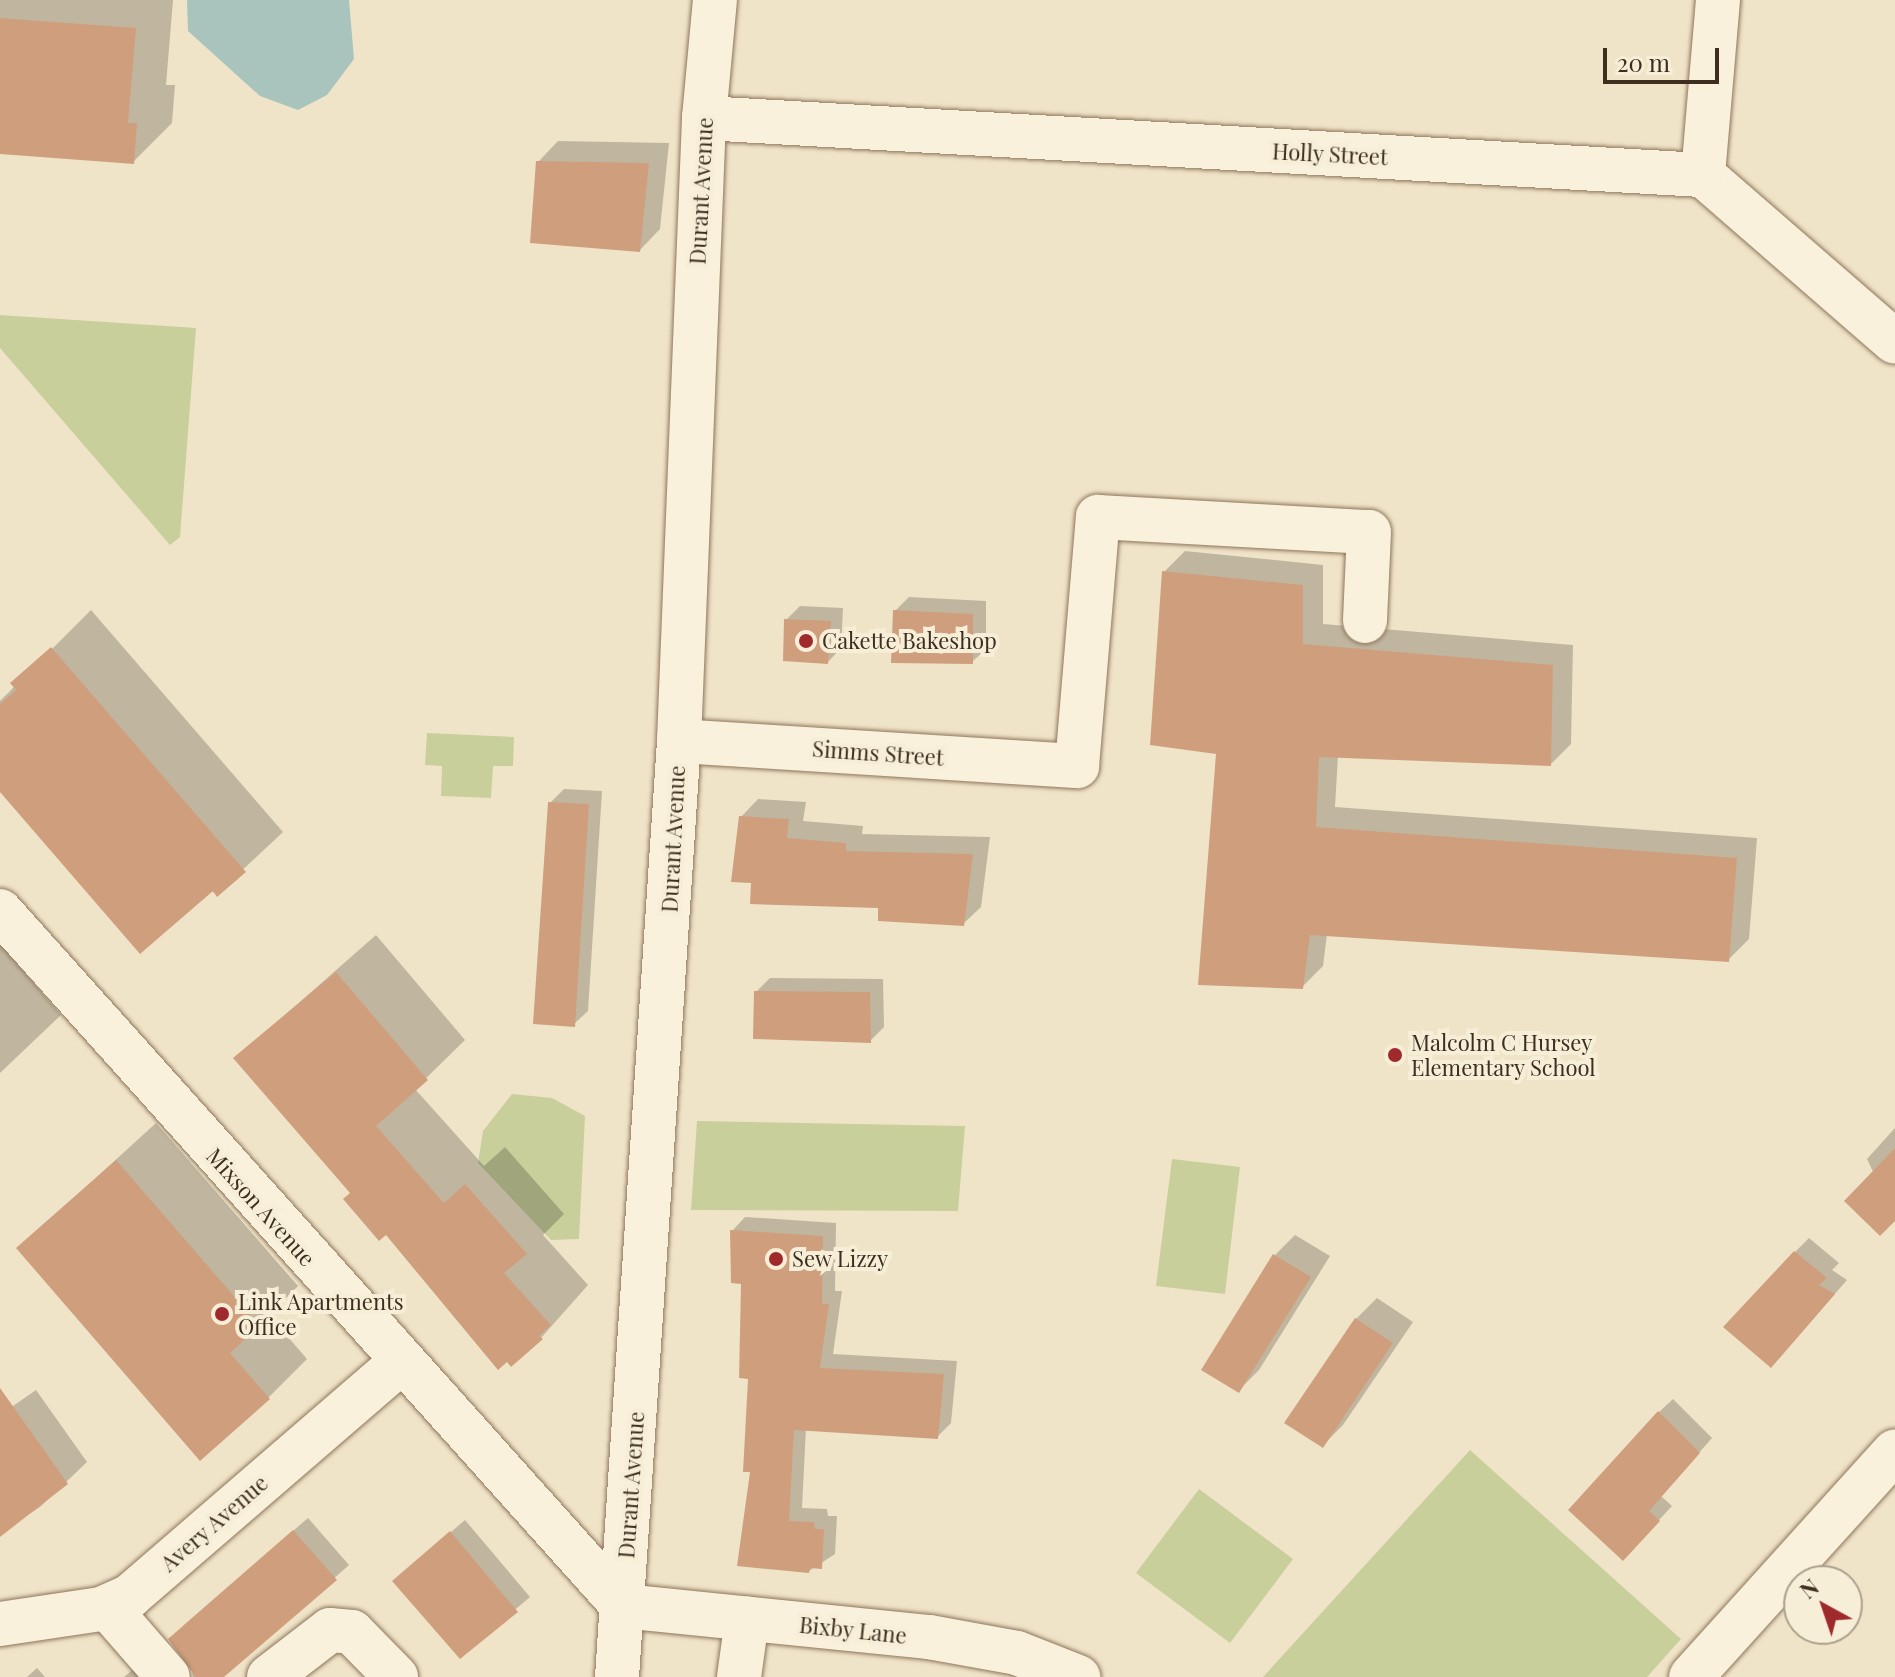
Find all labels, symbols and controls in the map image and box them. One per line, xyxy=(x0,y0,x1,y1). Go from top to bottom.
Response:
scale bar xyxy=(1607,32,1723,82)
text: 20 m xyxy=(1617,46,1670,78)
street label: Durant Avenue xyxy=(684,116,718,266)
street label: Holly Street xyxy=(1271,138,1389,170)
place label: Cakette Bakeshop xyxy=(822,628,997,654)
marker: Cakette Bakeshop xyxy=(797,632,815,650)
street label: Simms Street xyxy=(811,735,945,771)
street label: Durant Avenue xyxy=(656,764,690,914)
place label: Malcolm C Hursey Elementary School xyxy=(1411,1029,1596,1080)
marker: Malcolm C Hursey Elementary School xyxy=(1386,1046,1404,1064)
street label: Mixson Avenue xyxy=(201,1142,321,1272)
place label: Sew Lizzy xyxy=(792,1246,889,1272)
marker: Sew Lizzy xyxy=(767,1250,785,1268)
place label: Link Apartments Office xyxy=(238,1288,405,1340)
marker: Link Apartments Office xyxy=(213,1305,231,1323)
street label: Durant Avenue xyxy=(613,1410,649,1560)
street label: Avery Avenue xyxy=(155,1469,273,1577)
north arrow xyxy=(1783,1565,1863,1645)
text: N xyxy=(1793,1572,1825,1605)
street label: Bixby Lane xyxy=(798,1611,908,1649)

